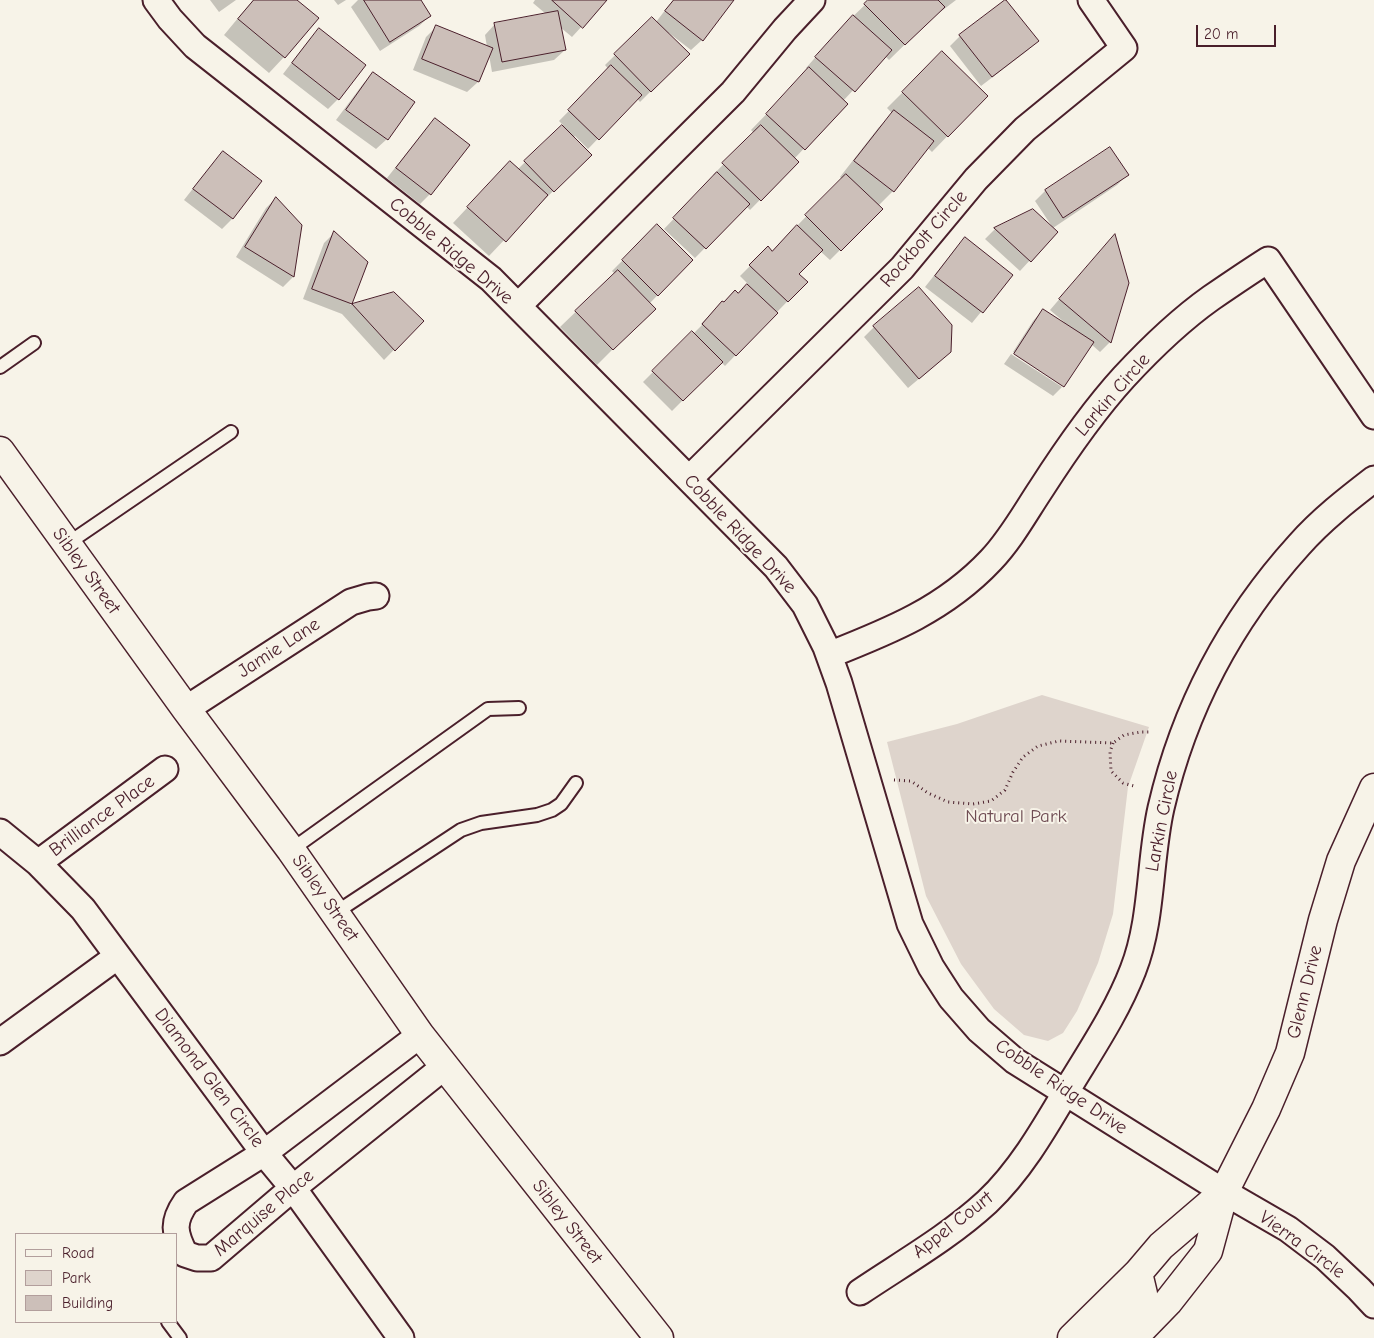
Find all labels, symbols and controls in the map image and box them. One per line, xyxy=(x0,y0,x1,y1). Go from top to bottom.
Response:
scale bar xyxy=(1199,15,1279,47)
text: 20 m xyxy=(1204,25,1238,43)
street label: Rockbolt Circle xyxy=(876,186,972,292)
street label: Cobble Ridge Drive xyxy=(384,193,518,309)
street label: Larkin Circle xyxy=(1071,349,1155,441)
street label: Cobble Ridge Drive xyxy=(679,470,801,598)
street label: Sibley Street xyxy=(47,523,125,619)
street label: Jamie Lane xyxy=(234,613,324,683)
street label: Larkin Circle xyxy=(1141,768,1183,874)
street label: Brilliance Place xyxy=(45,770,159,862)
park label: Natural Park xyxy=(965,806,1067,828)
street label: Sibley Street xyxy=(287,850,363,946)
street label: Glenn Drive xyxy=(1282,943,1328,1041)
street label: Diamond Glen Circle xyxy=(149,1004,269,1152)
street label: Cobble Ridge Drive xyxy=(991,1034,1131,1140)
street label: Marquise Place xyxy=(209,1164,319,1262)
street label: Sibley Street xyxy=(527,1175,607,1269)
street label: Appel Court xyxy=(908,1187,998,1263)
street label: Vierra Circle xyxy=(1255,1206,1349,1284)
legend xyxy=(15,1233,178,1323)
text: Road xyxy=(62,1244,94,1262)
text: Park xyxy=(62,1269,91,1287)
text: Building xyxy=(62,1294,113,1312)

